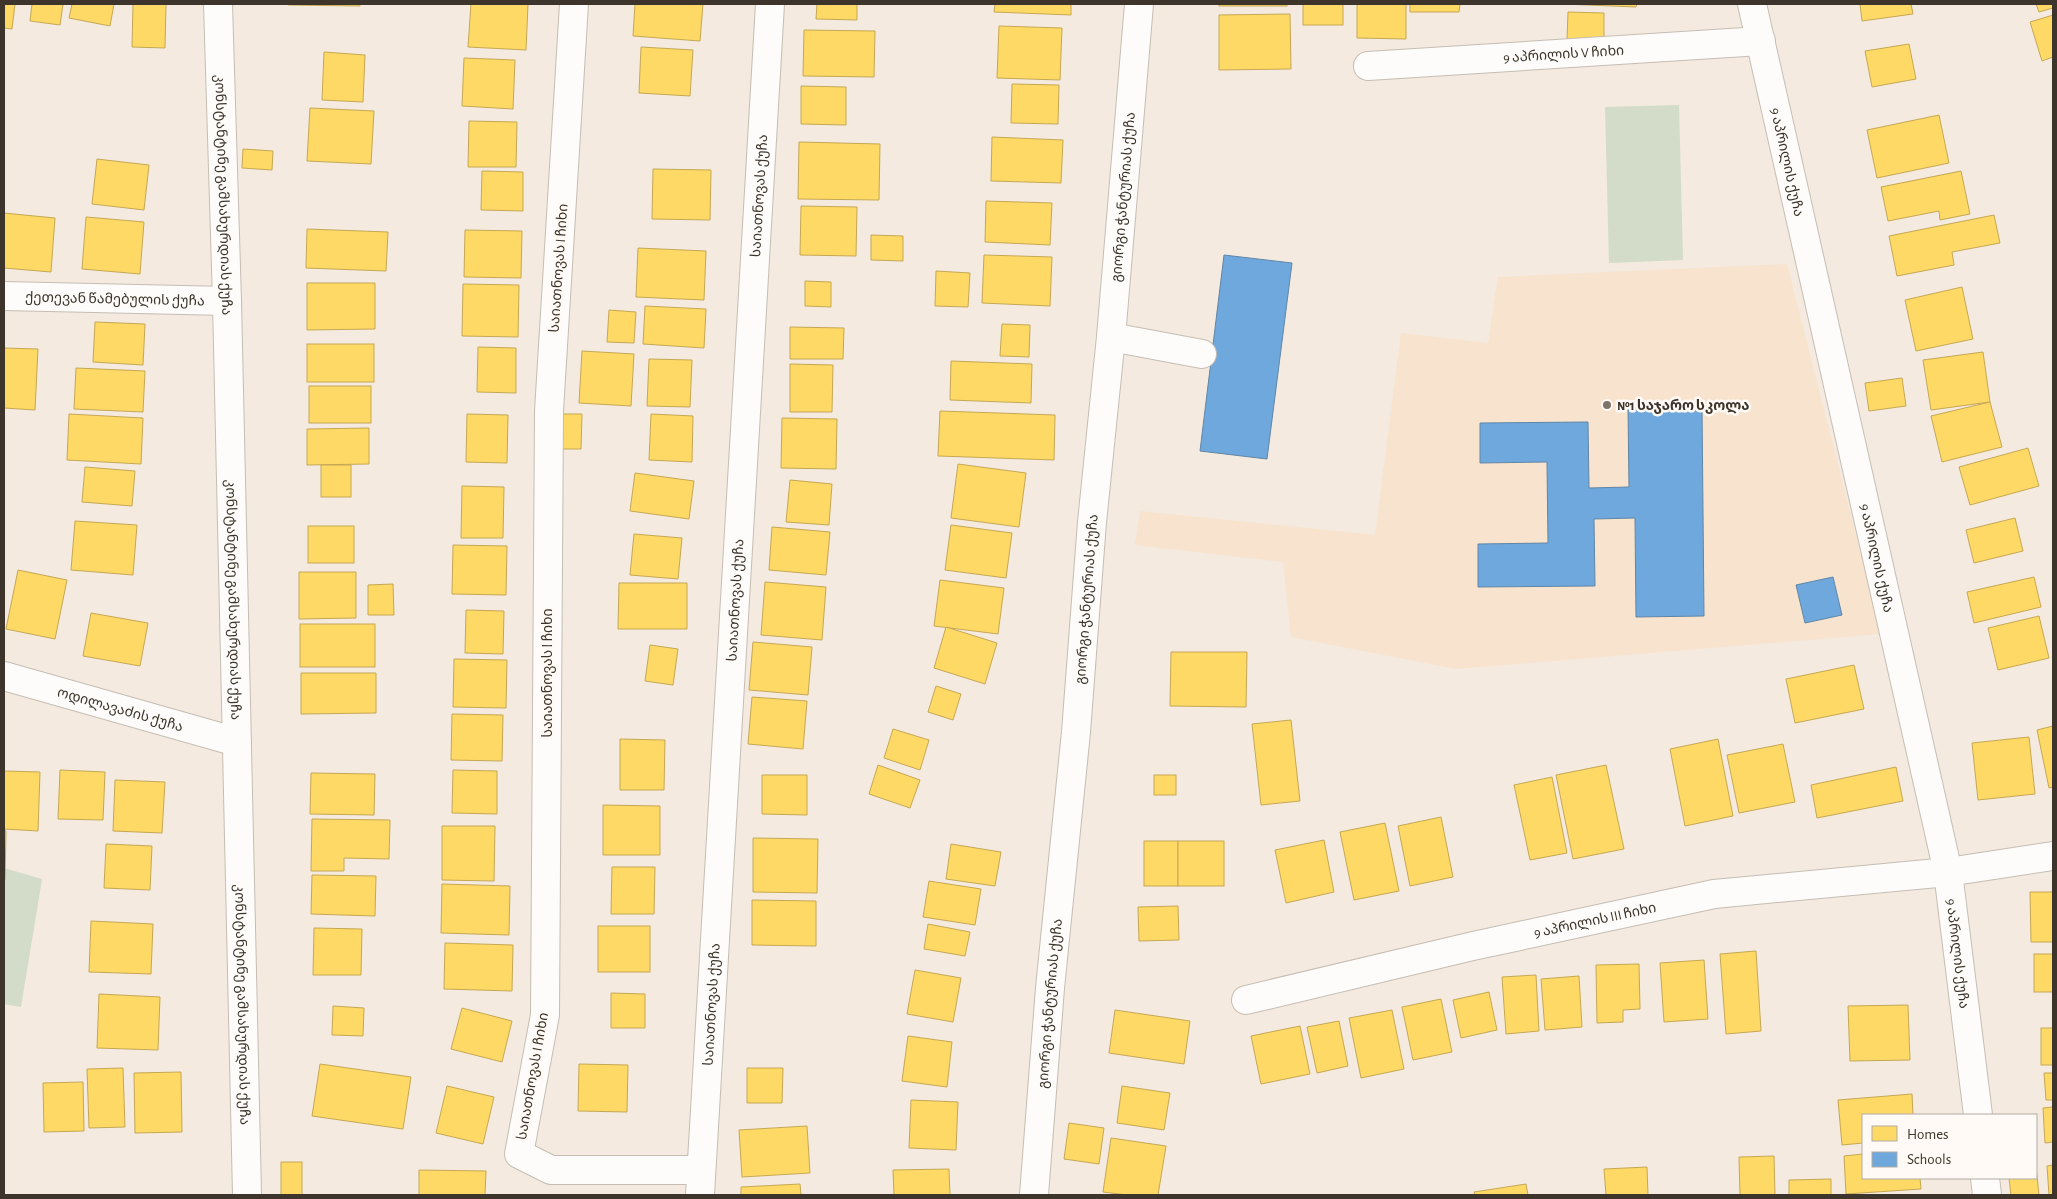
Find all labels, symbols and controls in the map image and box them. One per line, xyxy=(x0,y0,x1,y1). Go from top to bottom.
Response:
street label: 9 აპრილის V ჩიხი xyxy=(1503,44,1625,65)
street label: კონსტანტინე გამსახურდიას ქუჩა xyxy=(211,74,233,315)
street label: 9 აპრილის ქუჩა xyxy=(1768,107,1806,218)
street label: გიორგი ჭანტურიას ქუჩა xyxy=(1110,111,1138,283)
street label: საიათნოვას ქუჩა xyxy=(749,134,770,258)
street label: საიათნოვას I ჩიხი xyxy=(548,203,571,333)
street label: ქეთევან წამებულის ქუჩა xyxy=(25,290,205,309)
place label: №1 საჯარო სკოლა xyxy=(1617,398,1749,414)
marker: №1 საჯარო სკოლა xyxy=(1601,399,1613,411)
street label: კონსტანტინე გამსახურდიას ქუჩა xyxy=(222,479,242,720)
street label: 9 აპრილის ქუჩა xyxy=(1857,503,1895,614)
street label: გიორგი ჭანტურიას ქუჩა xyxy=(1074,514,1101,685)
street label: საიათნოვას ქუჩა xyxy=(725,538,747,662)
street label: საიათნოვას I ჩიხი xyxy=(541,608,556,738)
street label: ოდილავაძის ქუჩა xyxy=(56,685,185,734)
street label: კონსტანტინე გამსახურდიას ქუჩა xyxy=(231,884,251,1125)
street label: 9 აპრილის ქუჩა xyxy=(1943,898,1971,1009)
street label: 9 აპრილის III ჩიხი xyxy=(1533,901,1657,941)
street label: გიორგი ჭანტურიას ქუჩა xyxy=(1036,918,1065,1089)
street label: საიათნოვას ქუჩა xyxy=(702,943,723,1066)
street label: საიათნოვას I ჩიხი xyxy=(515,1011,552,1141)
legend xyxy=(1862,1114,2037,1179)
text: Homes xyxy=(1907,1127,1949,1142)
text: Schools xyxy=(1907,1152,1951,1167)

